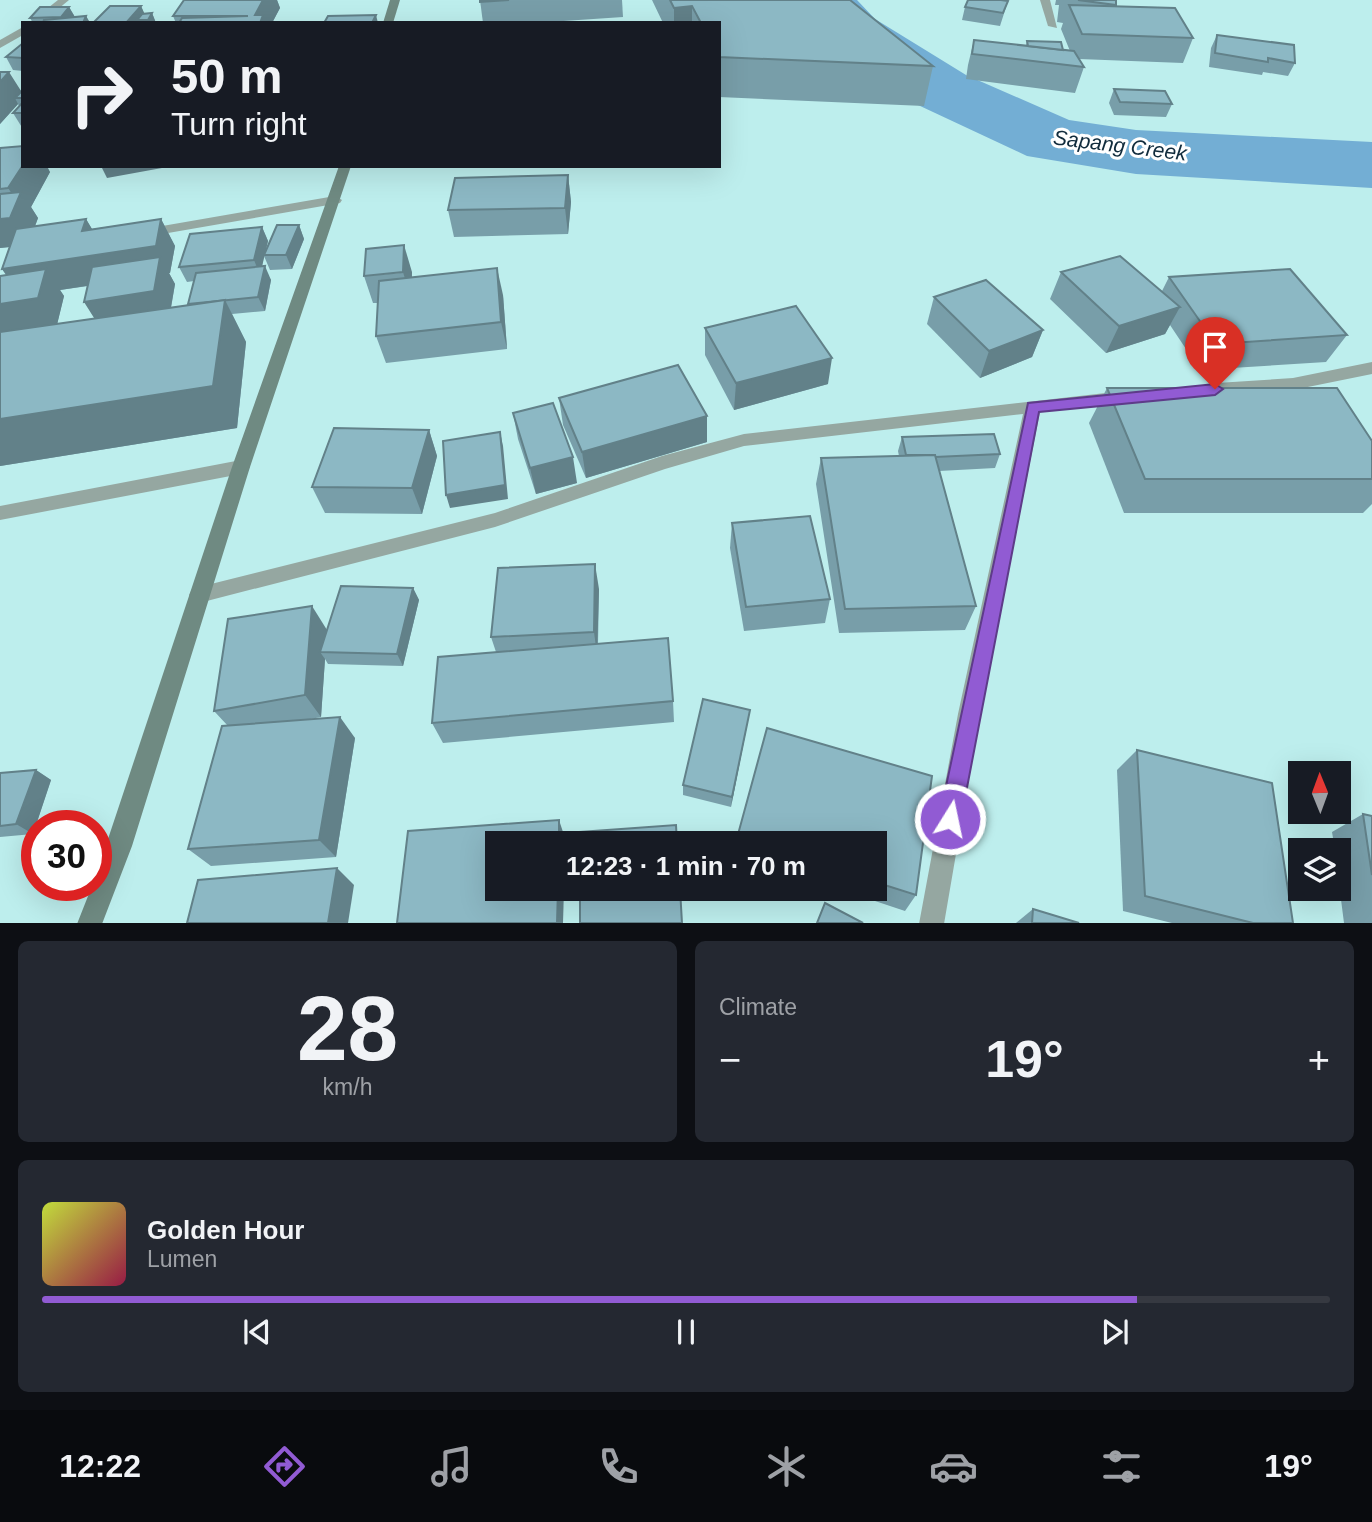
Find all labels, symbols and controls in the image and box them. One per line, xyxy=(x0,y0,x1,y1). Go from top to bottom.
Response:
icon: right xyxy=(56,49,147,140)
text: 50 m xyxy=(171,49,283,103)
text: Turn right xyxy=(171,106,307,142)
water label: Sapang Creek xyxy=(1052,125,1190,165)
pin xyxy=(1185,317,1245,389)
icon: arrive xyxy=(1196,328,1234,366)
north arrow xyxy=(1288,761,1351,824)
map controls xyxy=(1288,761,1351,901)
position arrow xyxy=(913,782,987,856)
speed limit sign: 30 xyxy=(21,810,112,901)
button: layers xyxy=(1288,838,1351,901)
text: 12:23 · 1 min · 70 m xyxy=(566,851,806,881)
text: 28 xyxy=(297,978,398,1079)
text: Climate xyxy=(719,994,797,1020)
text: 19° xyxy=(985,1030,1064,1088)
text: − xyxy=(719,1039,741,1081)
text: + xyxy=(1308,1039,1330,1081)
text: km/h xyxy=(323,1074,372,1100)
text: Golden Hour xyxy=(147,1215,304,1245)
text: Lumen xyxy=(147,1246,217,1272)
icon: previous xyxy=(238,1313,276,1351)
icon: pause xyxy=(667,1313,705,1351)
icon: next xyxy=(1096,1313,1134,1351)
icon: directions xyxy=(260,1442,309,1491)
icon: music xyxy=(427,1442,476,1491)
icon: phone xyxy=(594,1442,643,1491)
icon: climate xyxy=(762,1442,811,1491)
icon: car xyxy=(929,1442,978,1491)
icon: filters xyxy=(1097,1442,1146,1491)
text: 12:22 xyxy=(59,1448,141,1484)
text: 19° xyxy=(1264,1448,1313,1484)

